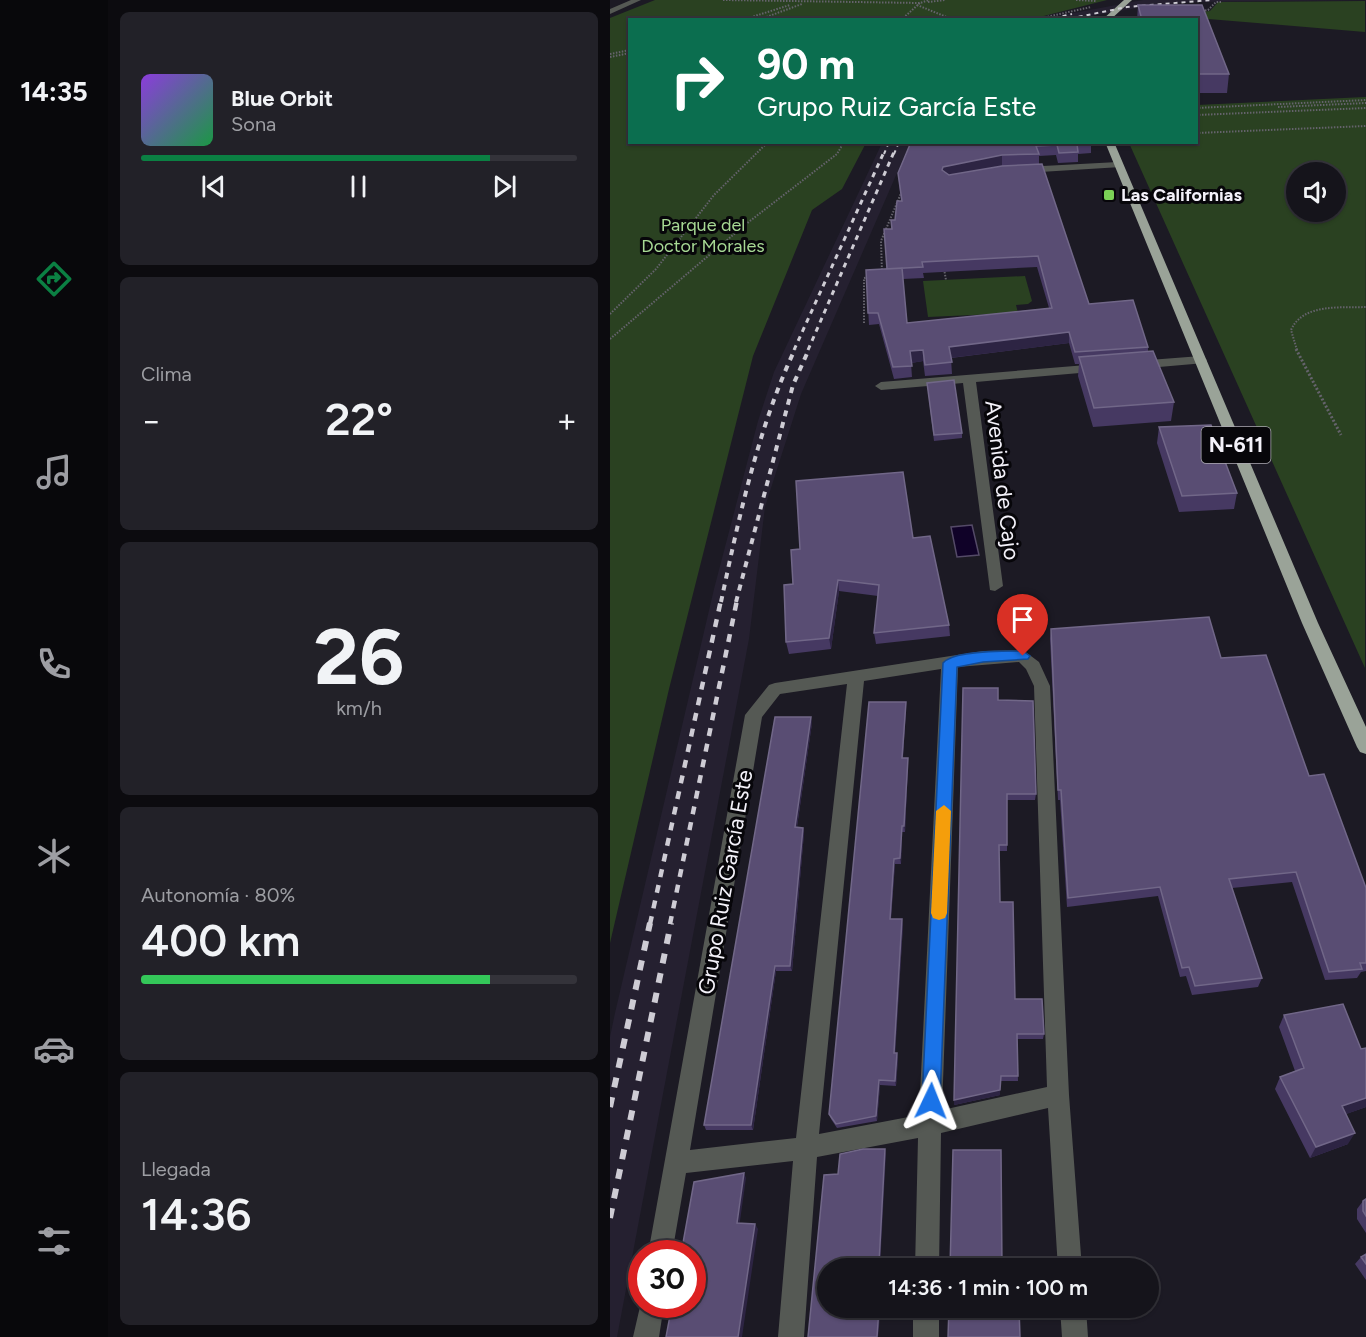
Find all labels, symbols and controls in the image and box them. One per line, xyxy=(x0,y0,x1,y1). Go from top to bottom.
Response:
text: 90 m xyxy=(757,39,855,90)
icon: right xyxy=(658,42,736,120)
text: 14:35 xyxy=(20,75,88,108)
text: Blue Orbit xyxy=(231,85,333,112)
text: Grupo Ruiz García Este xyxy=(757,90,1036,123)
text: Sona xyxy=(231,112,276,136)
map controls xyxy=(1286,162,1346,222)
button: sound xyxy=(1286,162,1346,222)
icon: previous xyxy=(197,170,230,203)
icon: pause xyxy=(342,170,375,203)
icon: next xyxy=(488,170,521,203)
place label: Las Californias xyxy=(1121,184,1242,206)
marker: Las Californias xyxy=(1102,188,1116,202)
park label: Parque del Doctor Morales xyxy=(641,214,765,257)
icon: directions xyxy=(33,258,75,300)
text: Clima xyxy=(141,362,192,386)
text: 22° xyxy=(325,392,393,446)
street label: Avenida de Cajo xyxy=(979,399,1026,562)
text: − xyxy=(141,401,162,440)
text: + xyxy=(556,401,577,440)
road number: N-611 xyxy=(1202,427,1270,463)
icon: music xyxy=(33,451,75,493)
pin xyxy=(997,594,1048,656)
icon: arrive xyxy=(1006,603,1039,636)
text: 26 xyxy=(314,610,404,704)
icon: phone xyxy=(33,643,75,685)
text: km/h xyxy=(336,696,382,720)
street label: Grupo Ruiz García Este xyxy=(692,768,759,997)
icon: climate xyxy=(33,835,75,877)
text: Autonomía · 80% xyxy=(141,883,295,907)
text: 400 km xyxy=(141,913,300,967)
icon: car xyxy=(33,1028,75,1070)
position arrow xyxy=(899,1069,963,1133)
text: Llegada xyxy=(141,1157,211,1181)
text: 14:36 xyxy=(141,1187,251,1241)
icon: filters xyxy=(33,1220,75,1262)
speed limit sign: 30 xyxy=(628,1240,706,1318)
text: 14:36 · 1 min · 100 m xyxy=(888,1274,1088,1301)

